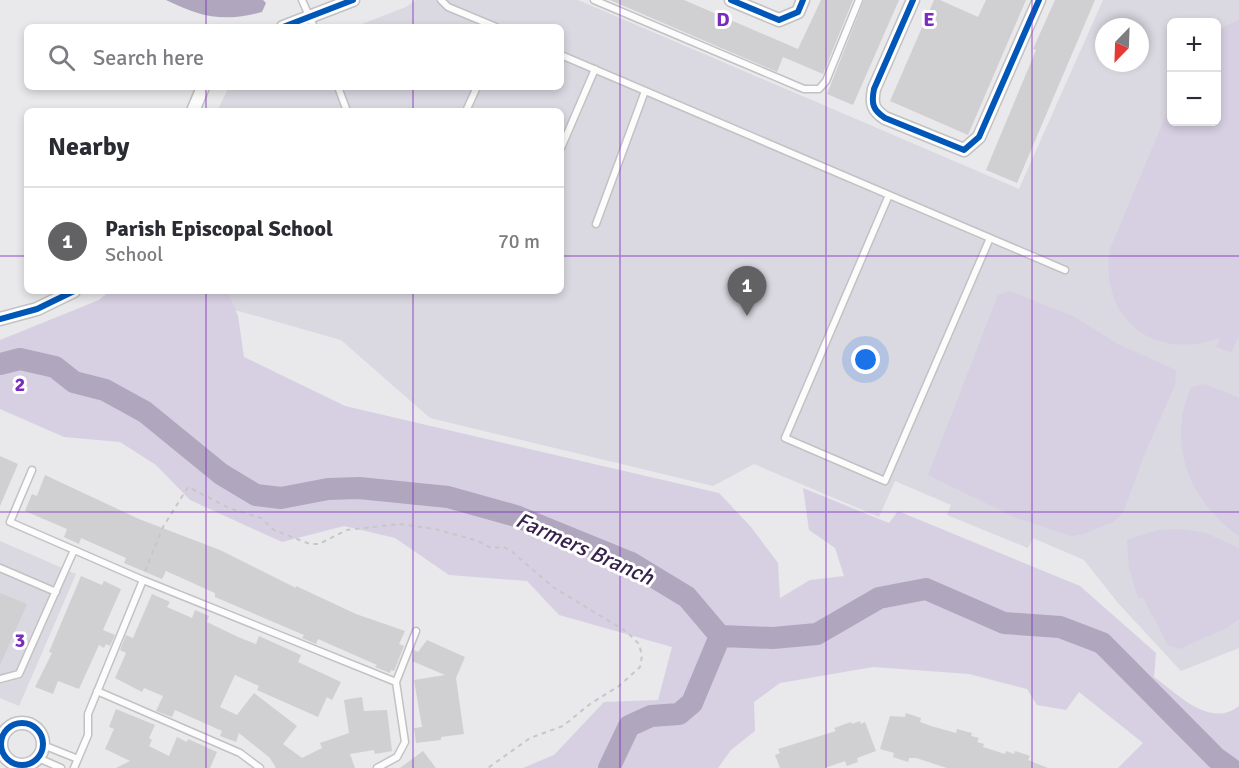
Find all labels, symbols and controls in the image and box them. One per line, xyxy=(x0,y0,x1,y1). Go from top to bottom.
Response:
text: D xyxy=(716,7,730,32)
text: E xyxy=(923,7,935,32)
north arrow xyxy=(1095,18,1149,72)
map controls xyxy=(1167,18,1221,126)
button: + xyxy=(1167,18,1221,72)
search box xyxy=(24,24,564,90)
icon: search xyxy=(45,41,78,74)
text: Search here xyxy=(93,44,204,71)
button: − xyxy=(1167,72,1221,126)
text: Nearby xyxy=(48,131,129,163)
text: Parish Episcopal School xyxy=(105,215,333,242)
text: 1 xyxy=(62,229,73,254)
text: 70 m xyxy=(498,229,540,254)
text: School xyxy=(105,242,163,267)
pin: 1 xyxy=(728,266,766,316)
your location xyxy=(851,345,880,374)
text: 2 xyxy=(15,372,25,397)
water label: Farmers Branch xyxy=(512,506,659,591)
text: 3 xyxy=(15,628,25,653)

